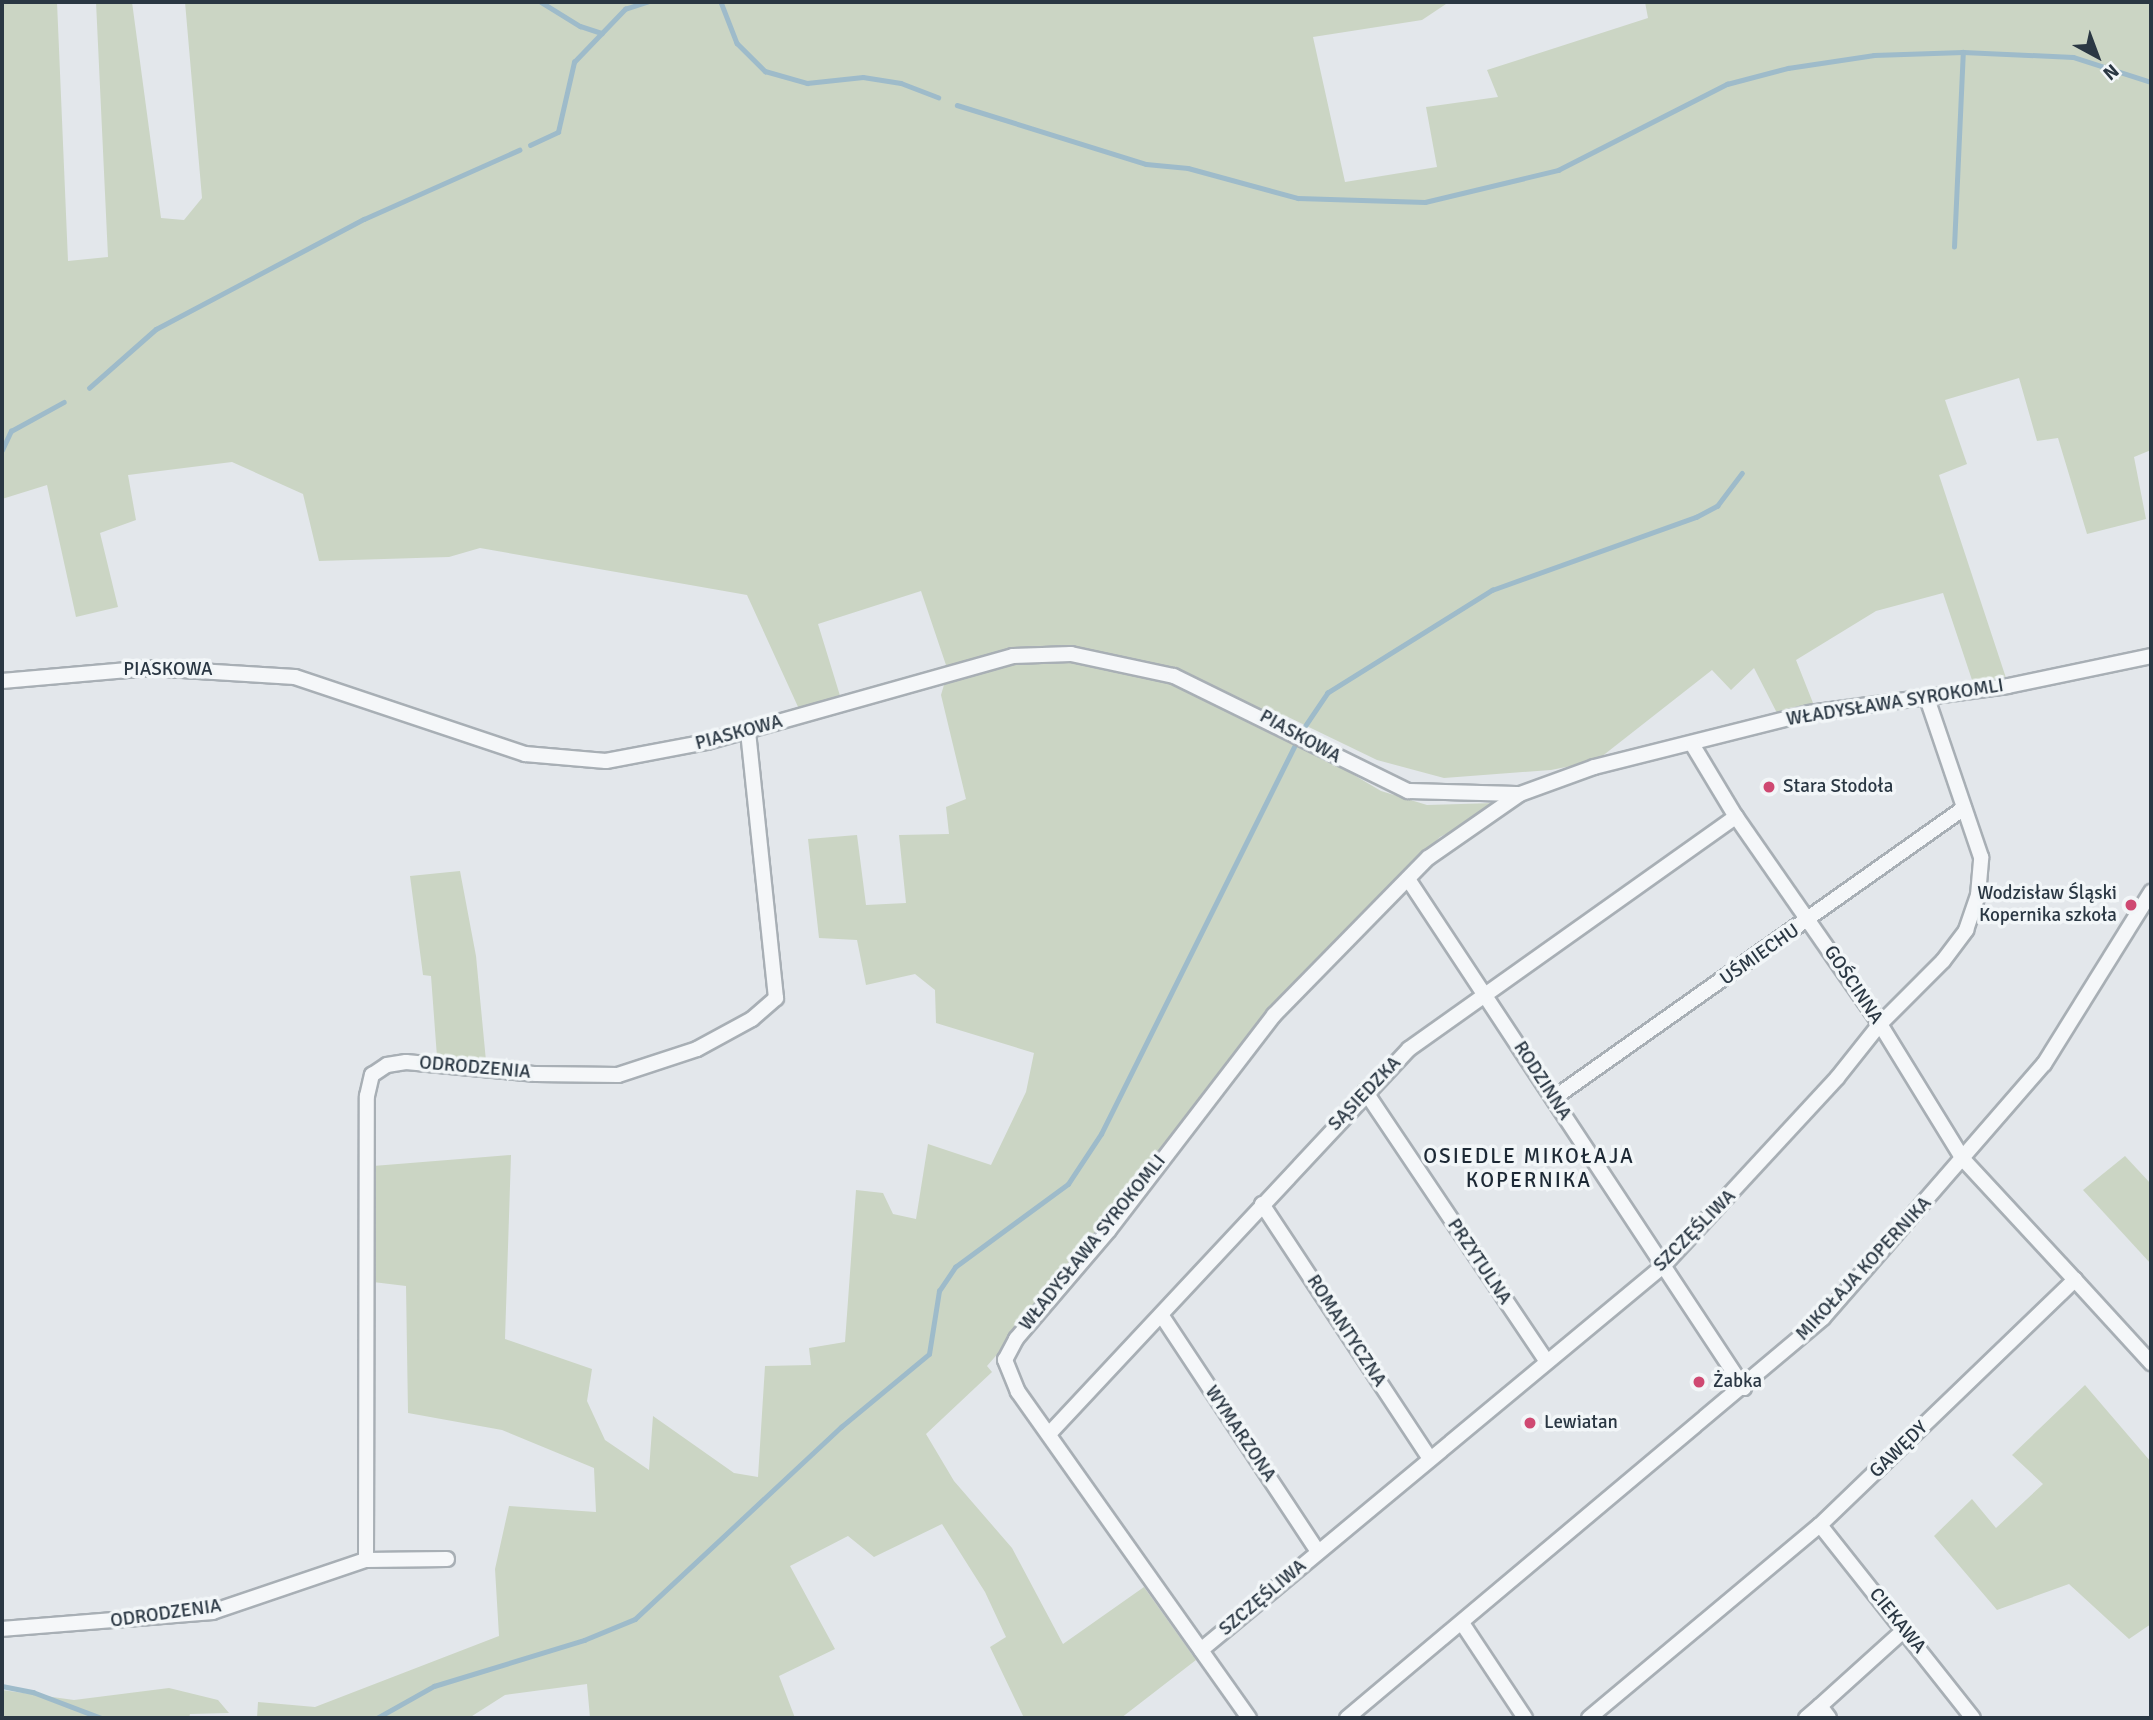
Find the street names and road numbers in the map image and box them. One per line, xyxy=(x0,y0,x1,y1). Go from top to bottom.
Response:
street label: PIASKOWA xyxy=(123,659,213,681)
street label: WŁADYSŁAWA SYROKOMLI xyxy=(1785,675,2005,731)
street label: PIASKOWA xyxy=(1255,705,1345,769)
street label: PIASKOWA xyxy=(693,710,785,756)
street label: UŚMIECHU xyxy=(1716,919,1804,991)
street label: GOŚCINNA xyxy=(1818,941,1888,1029)
street label: RODZINNA xyxy=(1508,1037,1576,1125)
street label: ODRODZENIA xyxy=(418,1052,532,1084)
street label: SĄSIEDZKA xyxy=(1324,1052,1406,1136)
street label: WŁADYSŁAWA SYROKOMLI xyxy=(1015,1150,1171,1336)
street label: SZCZĘŚLIWA xyxy=(1649,1185,1741,1277)
street label: MIKOŁAJA KOPERNIKA xyxy=(1791,1192,1937,1346)
street label: PRZYTULNA xyxy=(1442,1215,1516,1309)
street label: ROMANTYCZNA xyxy=(1301,1271,1391,1391)
street label: WYMARZONA xyxy=(1200,1382,1280,1486)
street label: GAWĘDY xyxy=(1865,1417,1933,1483)
street label: SZCZĘŚLIWA xyxy=(1215,1555,1311,1641)
street label: CIEKAWA xyxy=(1864,1584,1930,1658)
street label: ODRODZENIA xyxy=(109,1595,223,1633)

